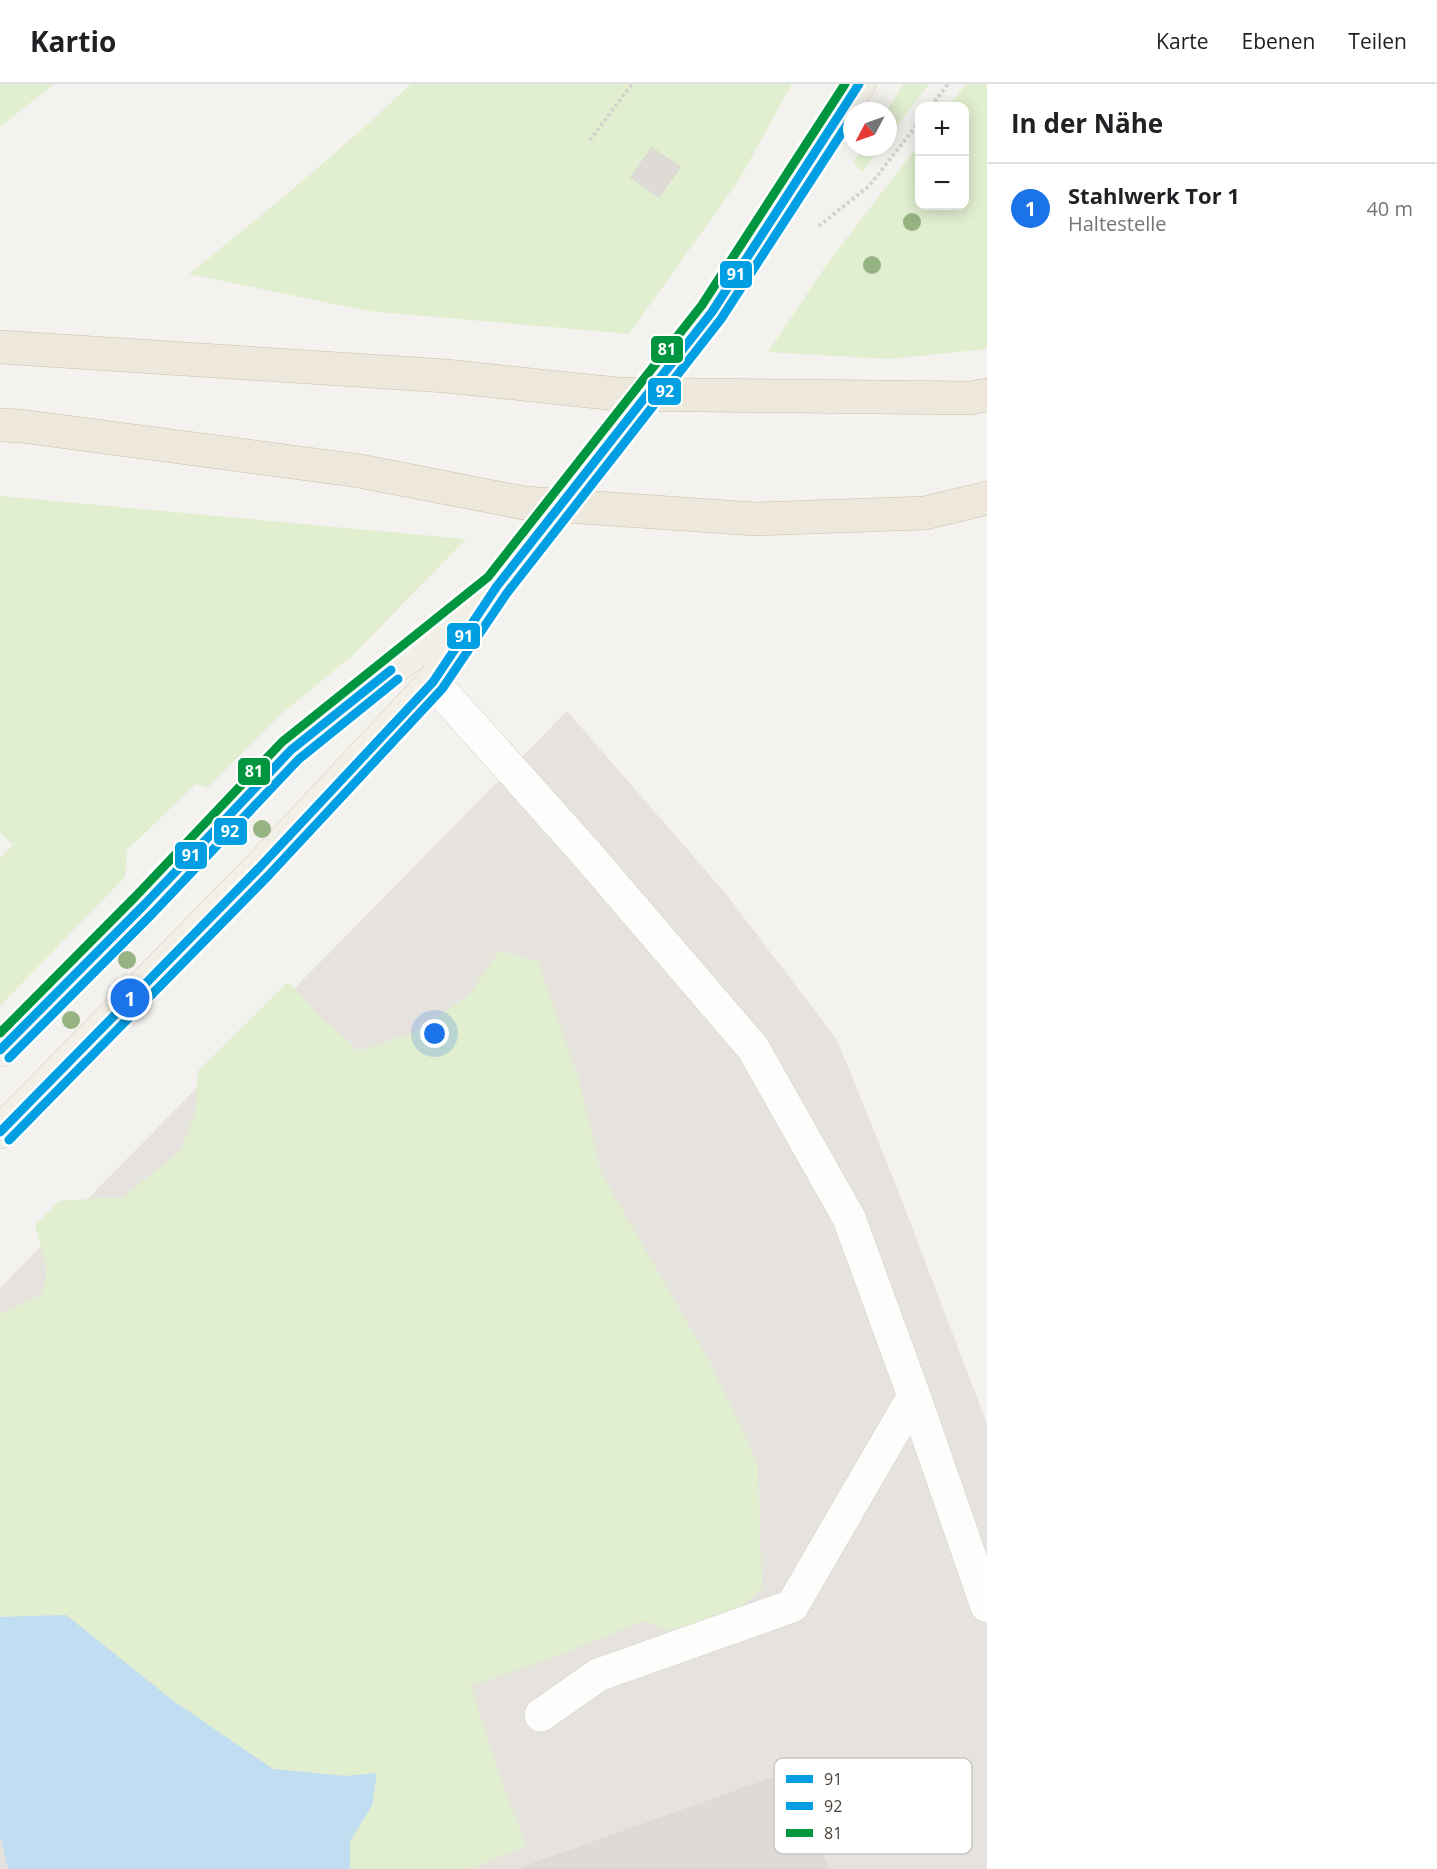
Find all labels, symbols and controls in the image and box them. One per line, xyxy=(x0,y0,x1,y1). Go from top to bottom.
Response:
text: Kartio xyxy=(30,22,116,60)
text: Karte xyxy=(1156,27,1209,55)
text: Ebenen xyxy=(1242,27,1315,55)
text: Teilen xyxy=(1348,27,1407,55)
north arrow xyxy=(843,102,897,156)
map controls xyxy=(915,102,969,210)
button: + xyxy=(915,102,969,156)
text: In der Nähe xyxy=(1011,105,1163,141)
button: − xyxy=(915,156,969,210)
text: Stahlwerk Tor 1 xyxy=(1068,180,1240,210)
text: 1 xyxy=(1025,195,1036,222)
text: 40 m xyxy=(1366,195,1413,222)
text: Haltestelle xyxy=(1068,210,1167,237)
line badge: 91 xyxy=(719,260,753,289)
text: 91 xyxy=(727,263,745,285)
line badge: 81 xyxy=(650,335,684,364)
text: 81 xyxy=(658,338,676,360)
line badge: 92 xyxy=(647,377,682,406)
text: 92 xyxy=(656,380,674,402)
line badge: 91 xyxy=(446,622,481,650)
text: 91 xyxy=(455,625,473,647)
line badge: 81 xyxy=(237,757,271,786)
text: 81 xyxy=(245,760,263,782)
line badge: 92 xyxy=(213,817,248,846)
text: 92 xyxy=(221,820,239,842)
line badge: 91 xyxy=(174,841,208,870)
text: 91 xyxy=(182,844,200,866)
pin: 1 xyxy=(110,976,150,1020)
your location xyxy=(420,1019,449,1048)
legend xyxy=(774,1758,972,1854)
text: 91 xyxy=(824,1768,842,1790)
text: 92 xyxy=(824,1795,842,1817)
text: 81 xyxy=(824,1822,842,1844)

